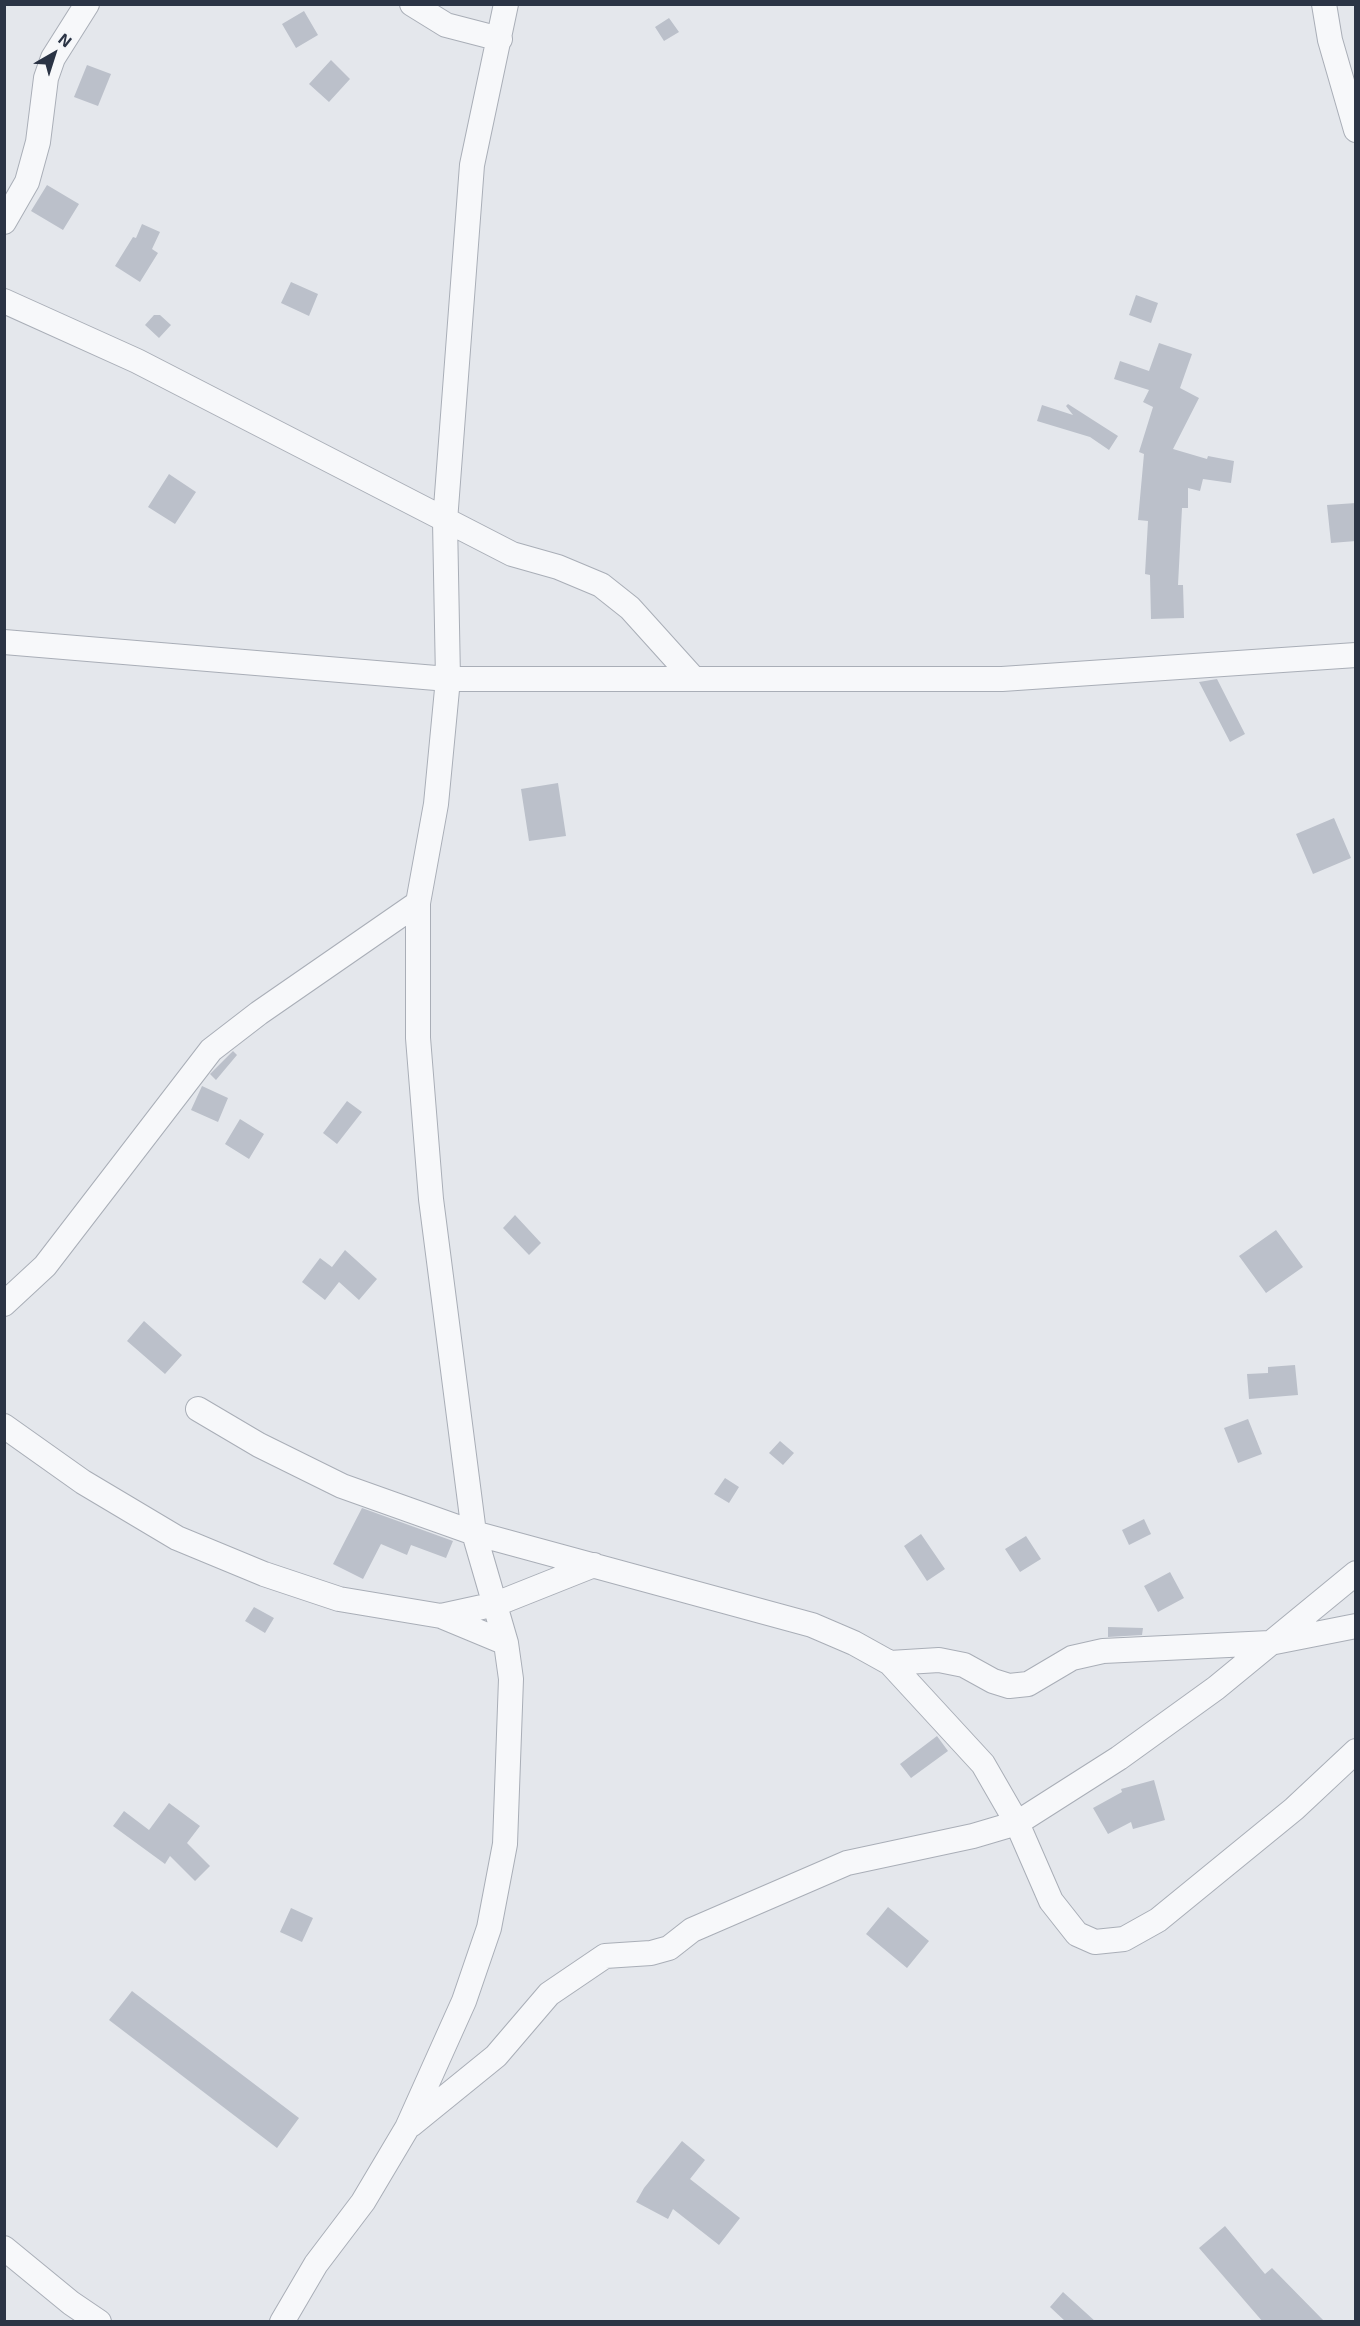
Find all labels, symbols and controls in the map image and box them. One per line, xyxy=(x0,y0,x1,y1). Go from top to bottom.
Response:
north arrow xyxy=(24,24,84,84)
text: N xyxy=(55,29,76,51)

